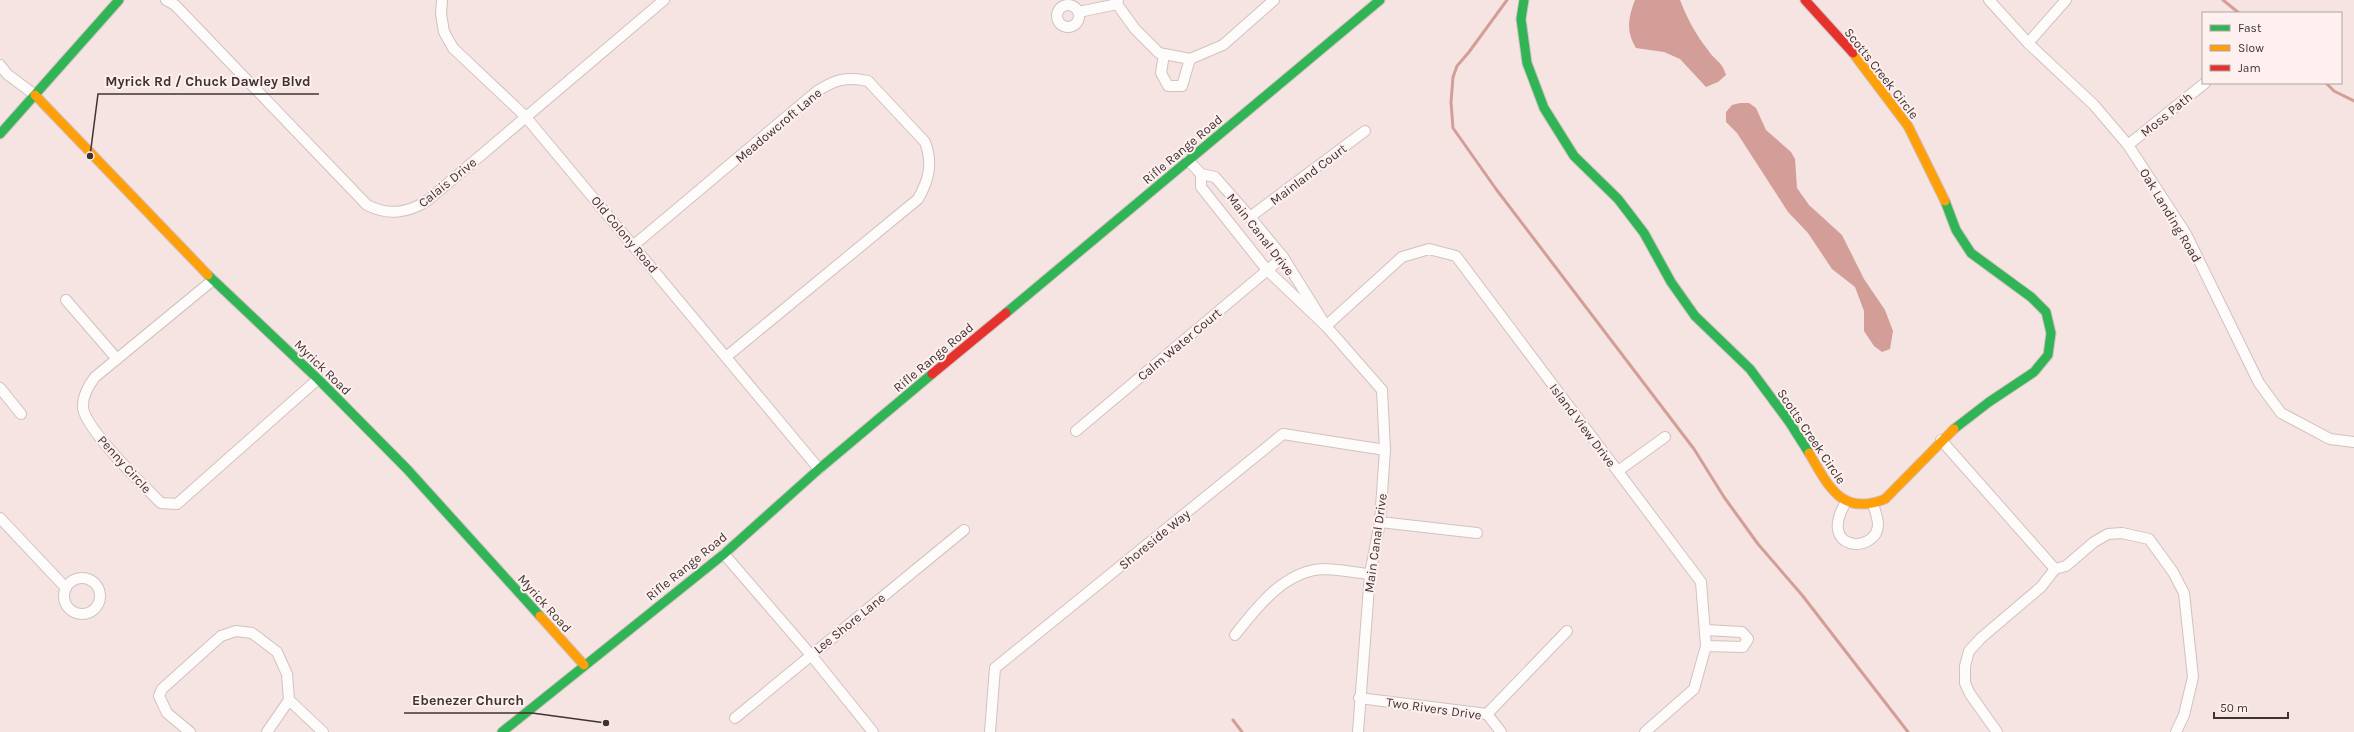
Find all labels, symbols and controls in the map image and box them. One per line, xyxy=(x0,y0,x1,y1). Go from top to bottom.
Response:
legend xyxy=(2202,12,2342,84)
text: Fast xyxy=(2238,21,2262,35)
street label: Scotts Creek Circle xyxy=(1841,25,1922,122)
text: Slow xyxy=(2238,41,2264,55)
text: Jam xyxy=(2238,61,2261,75)
callout: Myrick Rd / Chuck Dawley Blvd xyxy=(98,68,319,94)
text: Myrick Rd / Chuck Dawley Blvd xyxy=(105,73,311,90)
street label: Meadowcroft Lane xyxy=(732,85,825,166)
street label: Moss Path xyxy=(2138,89,2195,140)
street label: Rifle Range Road xyxy=(1139,112,1225,187)
street label: Mainland Court xyxy=(1267,141,1350,208)
street label: Calais Drive xyxy=(415,154,480,210)
street label: Oak Landing Road xyxy=(2137,166,2205,265)
street label: Main Canal Drive xyxy=(1224,190,1298,279)
street label: Old Colony Road xyxy=(588,193,661,276)
street label: Calm Water Court xyxy=(1135,305,1224,384)
street label: Rifle Range Road xyxy=(890,320,976,395)
street label: Myrick Road xyxy=(291,337,354,398)
street label: Island View Drive xyxy=(1546,381,1619,470)
street label: Scotts Creek Circle xyxy=(1774,386,1849,487)
street label: Penny Circle xyxy=(95,432,155,496)
street label: Main Canal Drive xyxy=(1361,492,1390,594)
street label: Shoreside Way xyxy=(1116,506,1193,573)
street label: Rifle Range Road xyxy=(643,529,730,604)
street label: Myrick Road xyxy=(515,571,575,635)
street label: Lee Shore Lane xyxy=(811,590,888,657)
callout: Ebenezer Church xyxy=(404,687,532,713)
text: Ebenezer Church xyxy=(412,692,524,709)
street label: Two Rivers Drive xyxy=(1385,694,1483,723)
scale bar xyxy=(2214,694,2288,720)
text: 50 m xyxy=(2220,701,2248,715)

